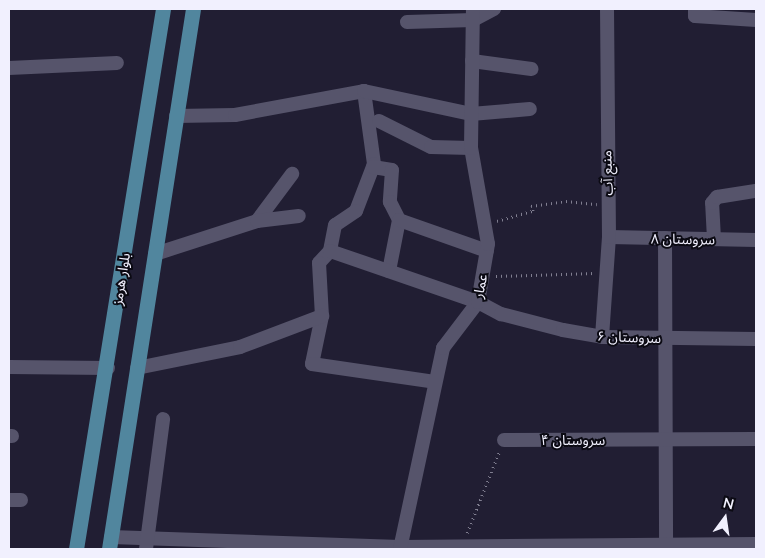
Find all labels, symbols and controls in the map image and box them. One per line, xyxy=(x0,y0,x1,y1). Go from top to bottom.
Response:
street label: منبع آب xyxy=(598,150,616,196)
street label: سروستان ۸ xyxy=(651,230,715,248)
street label: بلوار هرمز xyxy=(109,252,133,306)
street label: عمار xyxy=(469,272,491,300)
street label: سروستان ۶ xyxy=(597,327,661,347)
street label: سروستان ۴ xyxy=(541,432,605,448)
north arrow xyxy=(700,493,750,543)
text: N xyxy=(721,493,736,513)

